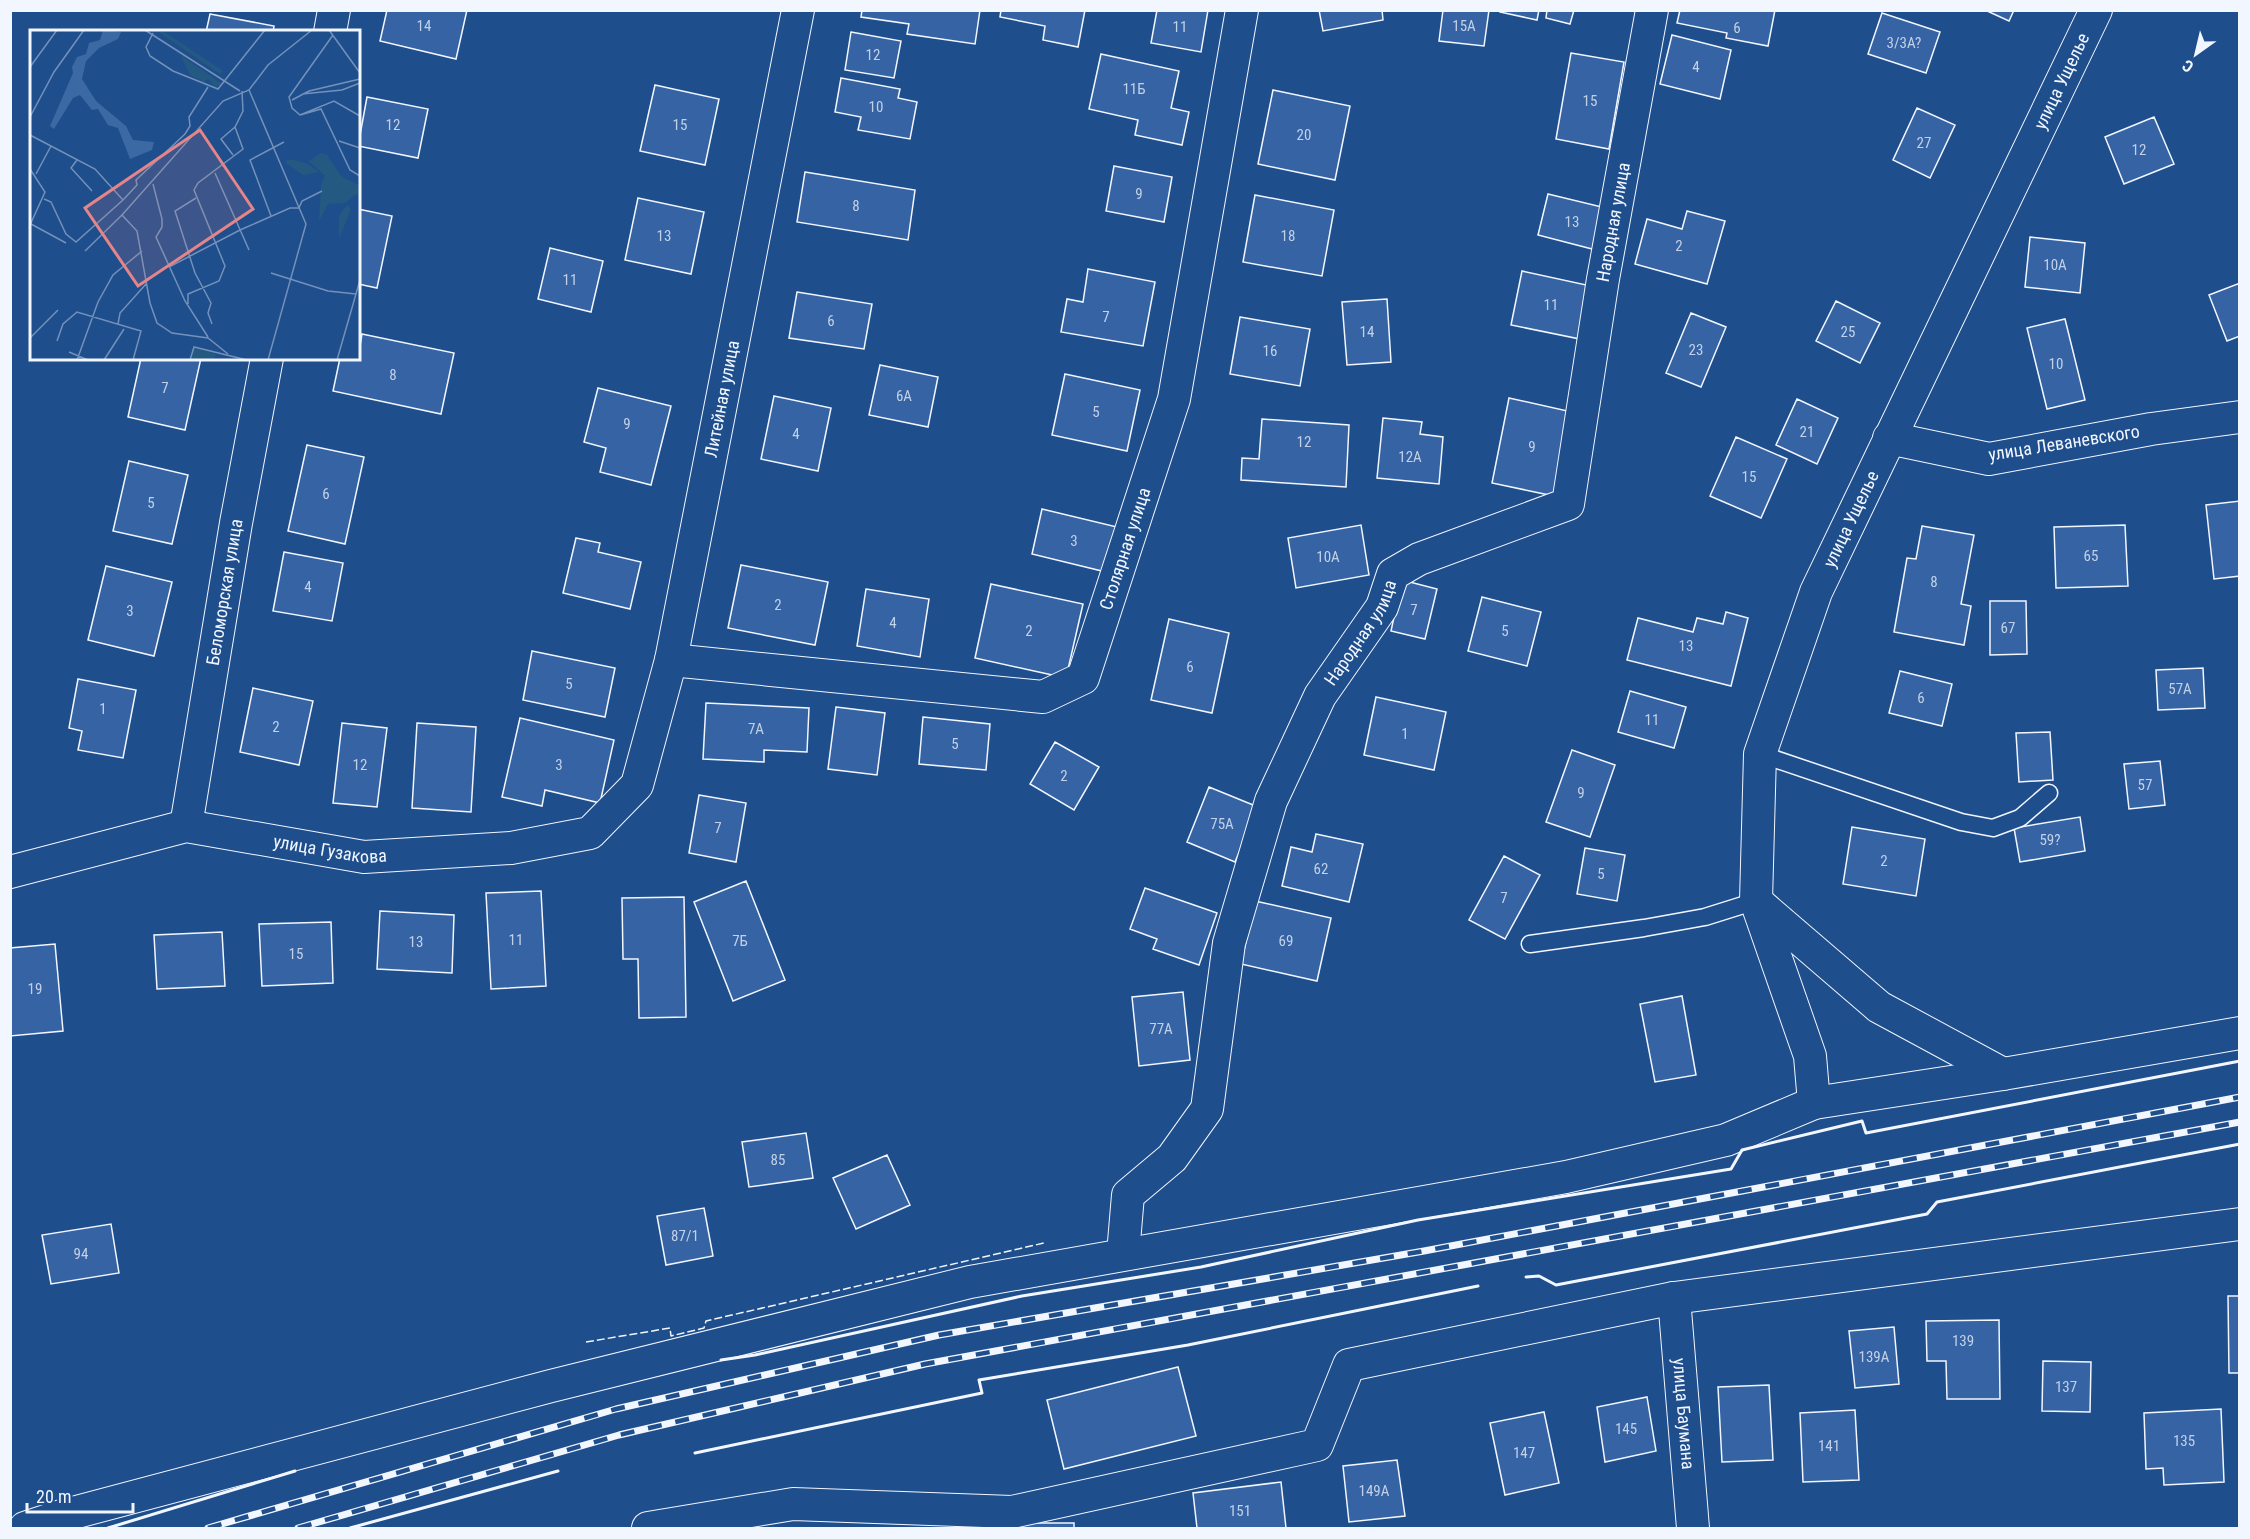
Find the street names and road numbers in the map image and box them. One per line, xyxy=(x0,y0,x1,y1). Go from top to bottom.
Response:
street label: улица Ущелье xyxy=(2029,29,2093,133)
street label: Народная улица xyxy=(1592,161,1634,283)
street label: Литейная улица xyxy=(700,338,743,459)
street label: улица Леваневского xyxy=(1987,420,2141,465)
street label: улица Ущелье xyxy=(1818,467,1883,571)
street label: Столярная улица xyxy=(1095,485,1154,612)
street label: Беломорская улица xyxy=(202,517,247,667)
street label: Народная улица xyxy=(1320,577,1400,689)
street label: улица Гузакова xyxy=(272,830,387,867)
street label: улица Баумана xyxy=(1669,1357,1699,1470)

